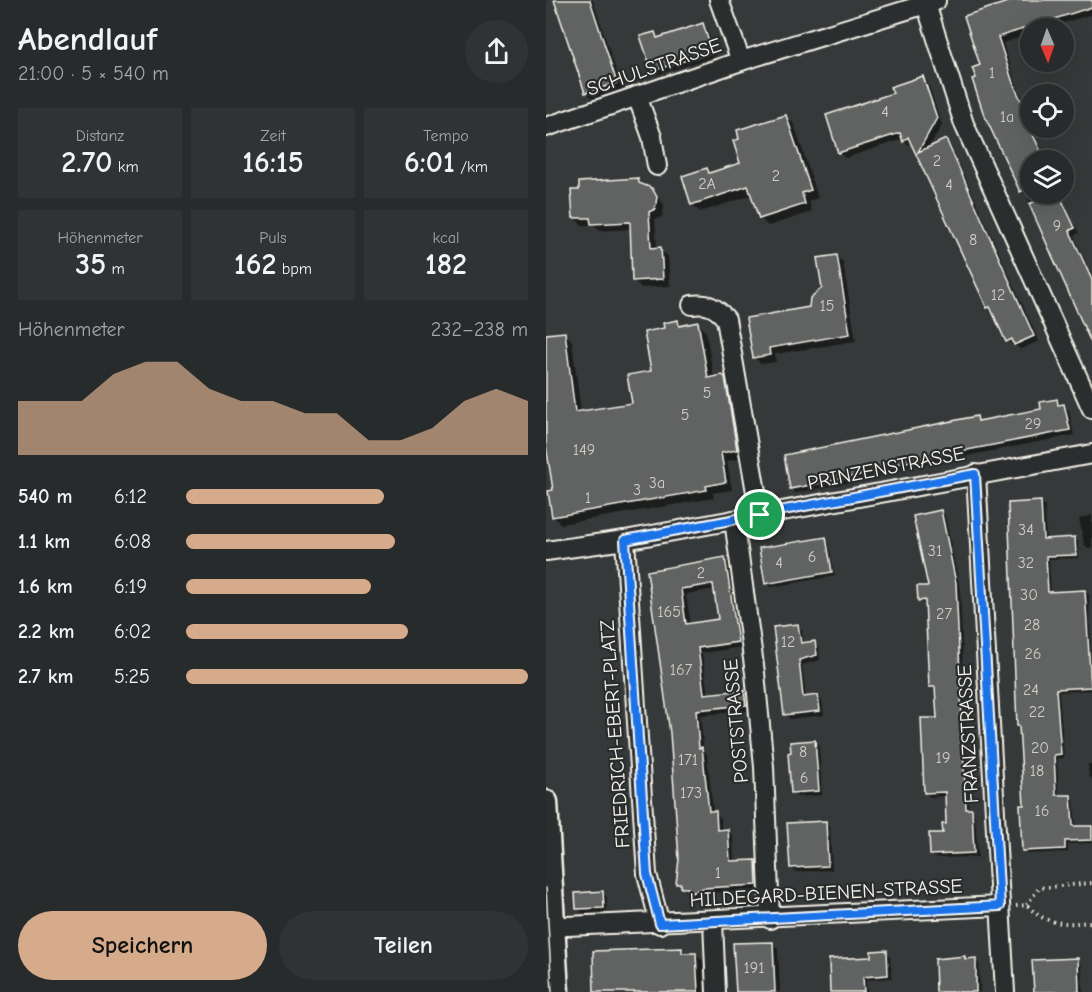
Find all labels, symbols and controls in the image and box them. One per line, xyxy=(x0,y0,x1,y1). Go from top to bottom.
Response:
north arrow xyxy=(1020,18,1074,72)
map controls xyxy=(1020,18,1074,204)
text: Abendlauf xyxy=(18,20,157,58)
button: share xyxy=(465,20,528,83)
street label: SCHULSTRASSE xyxy=(584,33,724,101)
text: 21:00 · 5 × 540 m xyxy=(18,62,169,85)
house number: 1 xyxy=(989,64,995,82)
button: locate xyxy=(1020,84,1074,138)
house number: 4 xyxy=(881,103,889,121)
house number: 1a xyxy=(1000,108,1014,126)
text: Distanz xyxy=(76,127,124,145)
text: Zeit xyxy=(260,127,286,145)
text: Tempo xyxy=(423,127,469,145)
text: 2.70 xyxy=(61,145,112,180)
text: 16:15 xyxy=(242,145,304,180)
text: 6:01 xyxy=(404,145,455,180)
button: layers xyxy=(1020,150,1074,204)
house number: 2 xyxy=(933,152,941,170)
text: km xyxy=(112,158,139,176)
text: /km xyxy=(455,158,488,176)
house number: 2 xyxy=(772,167,780,185)
house number: 2A xyxy=(698,175,716,193)
house number: 4 xyxy=(945,176,953,194)
house number: 9 xyxy=(1053,217,1061,235)
text: Höhenmeter xyxy=(57,229,143,247)
text: Puls xyxy=(259,229,287,247)
text: kcal xyxy=(433,229,459,247)
house number: 8 xyxy=(969,231,977,249)
text: 35 xyxy=(75,247,106,282)
text: 162 xyxy=(234,247,276,282)
text: 182 xyxy=(425,247,467,282)
text: m xyxy=(106,260,125,278)
text: bpm xyxy=(276,260,312,278)
house number: 12 xyxy=(991,286,1005,304)
house number: 15 xyxy=(819,297,835,315)
text: Höhenmeter xyxy=(18,318,125,341)
text: 232–238 m xyxy=(431,318,528,341)
house number: 5 xyxy=(703,384,711,402)
house number: 5 xyxy=(681,406,689,424)
house number: 29 xyxy=(1025,415,1041,433)
house number: 149 xyxy=(573,441,595,459)
street label: PRINZENSTRASSE xyxy=(805,441,967,495)
house number: 3a xyxy=(649,474,665,492)
house number: 3 xyxy=(633,481,641,499)
text: 540 m xyxy=(18,485,72,508)
text: 6:12 xyxy=(114,485,147,508)
house number: 1 xyxy=(585,489,591,507)
pin xyxy=(734,489,785,540)
icon: arrive xyxy=(743,498,776,531)
house number: 34 xyxy=(1018,521,1034,539)
text: 1.1 km xyxy=(18,530,70,553)
text: 6:08 xyxy=(114,530,151,553)
house number: 31 xyxy=(928,542,942,560)
house number: 6 xyxy=(808,548,816,566)
house number: 4 xyxy=(775,554,783,572)
house number: 32 xyxy=(1018,554,1034,572)
house number: 2 xyxy=(697,564,705,582)
text: 1.6 km xyxy=(18,575,73,598)
text: 6:19 xyxy=(114,575,147,598)
house number: 30 xyxy=(1020,586,1038,604)
house number: 165 xyxy=(657,603,681,621)
house number: 27 xyxy=(936,605,952,623)
house number: 28 xyxy=(1024,616,1040,634)
street label: FRIEDRICH-EBERT-PLATZ xyxy=(596,619,634,849)
text: 2.2 km xyxy=(18,620,74,643)
text: 6:02 xyxy=(114,620,151,643)
house number: 12 xyxy=(781,633,795,651)
house number: 26 xyxy=(1024,645,1042,663)
street label: POSTSTRASSE xyxy=(719,658,753,784)
house number: 167 xyxy=(670,661,693,679)
street label: FRANZSTRASSE xyxy=(953,664,983,804)
text: 2.7 km xyxy=(18,665,73,688)
text: 5:25 xyxy=(114,665,150,688)
house number: 24 xyxy=(1023,681,1039,699)
house number: 22 xyxy=(1029,703,1045,721)
house number: 20 xyxy=(1031,739,1049,757)
house number: 8 xyxy=(799,743,807,761)
house number: 19 xyxy=(936,749,950,767)
house number: 171 xyxy=(678,751,698,769)
house number: 18 xyxy=(1030,762,1044,780)
house number: 6 xyxy=(800,769,808,787)
house number: 173 xyxy=(680,784,702,802)
house number: 16 xyxy=(1034,802,1050,820)
house number: 1 xyxy=(715,864,721,882)
street label: HILDEGARD-BIENEN-STRASSE xyxy=(689,874,963,912)
button: Speichern xyxy=(18,911,267,980)
button: Teilen xyxy=(279,911,528,980)
house number: 191 xyxy=(743,959,765,977)

